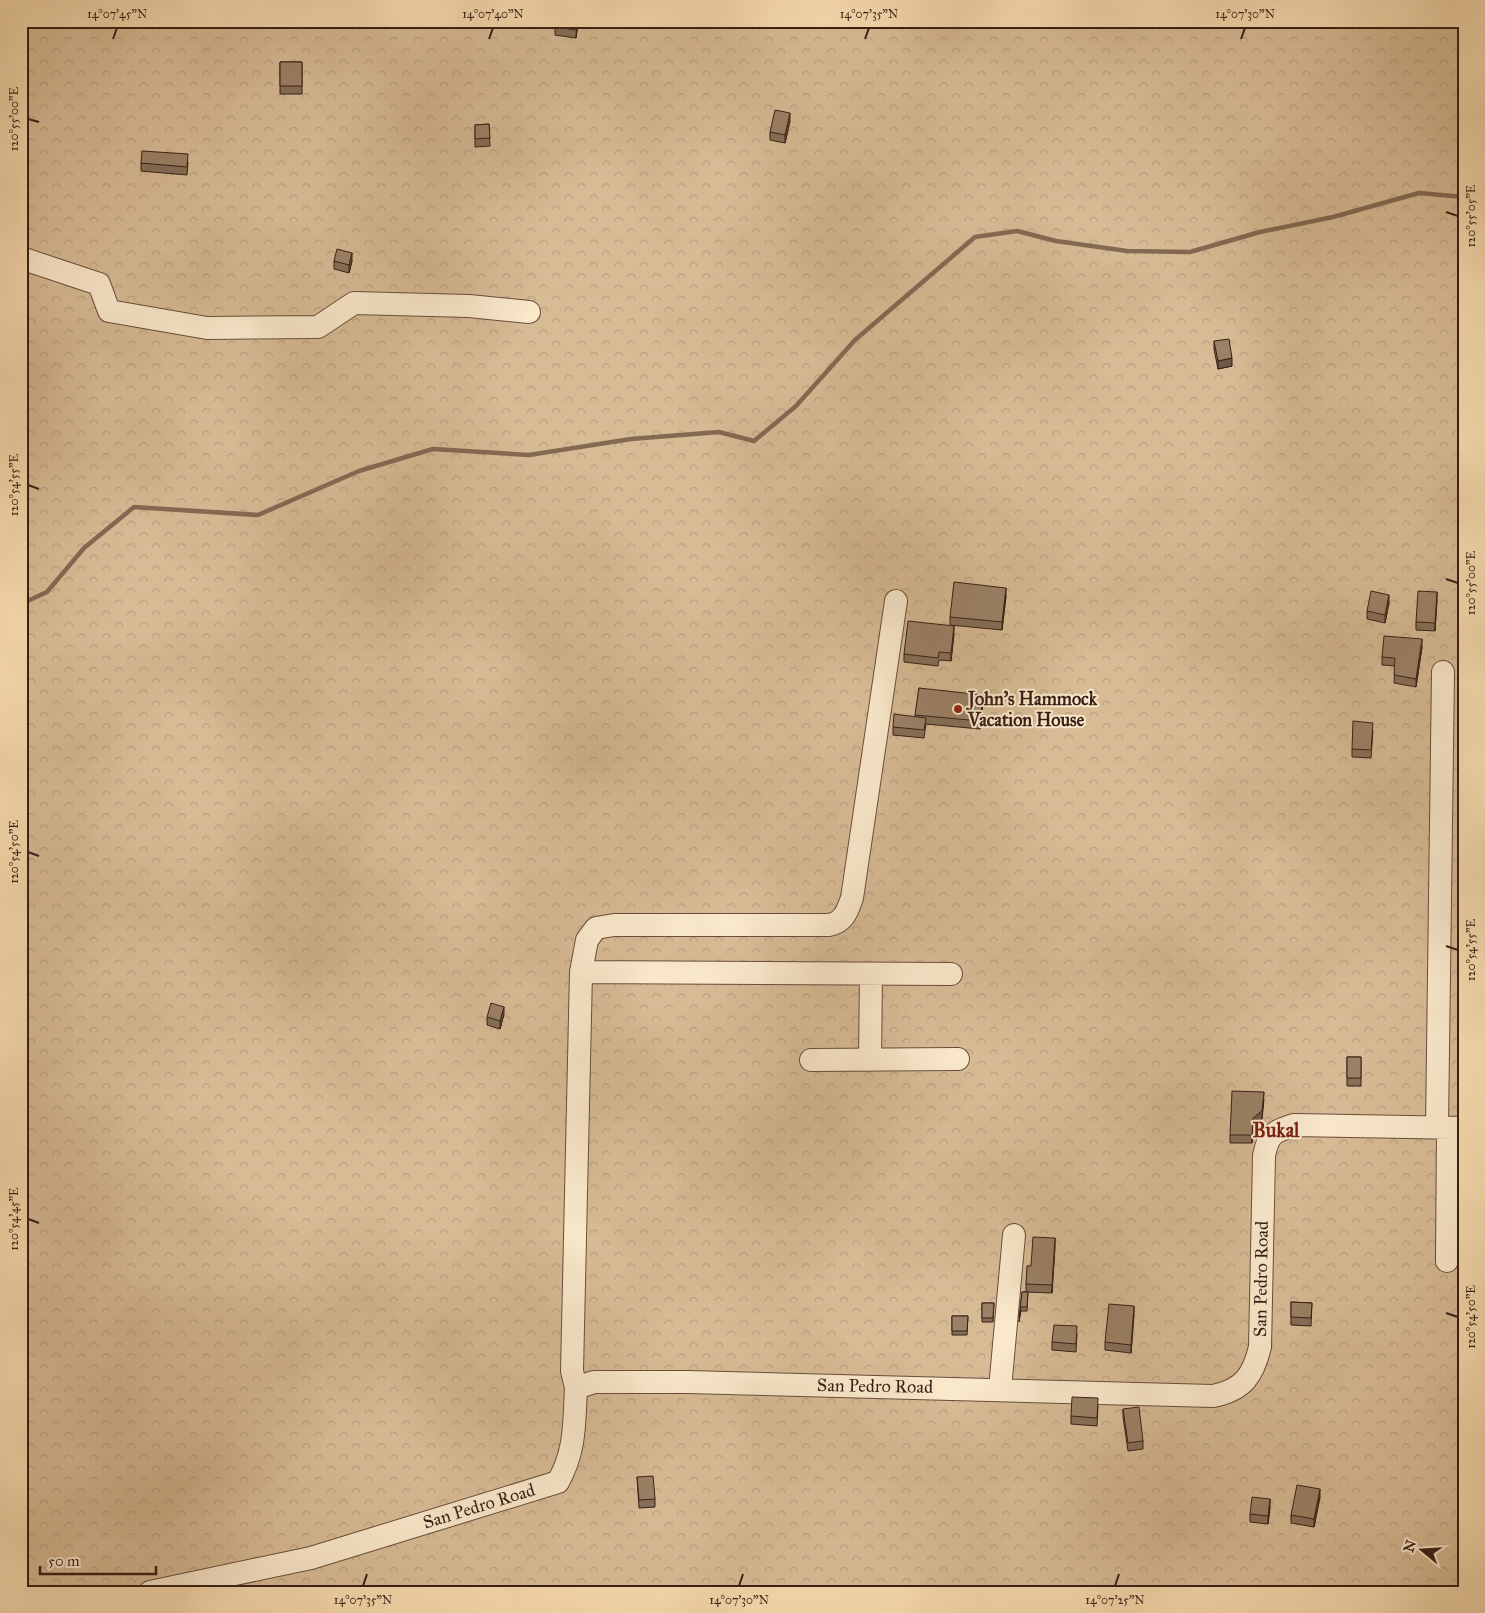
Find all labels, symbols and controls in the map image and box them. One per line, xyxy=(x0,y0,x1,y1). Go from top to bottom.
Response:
text: 14°07'45"N xyxy=(87,7,147,21)
text: 14°07'40"N xyxy=(462,7,524,21)
text: 14°07'35"N xyxy=(840,7,898,21)
text: 14°07'30"N xyxy=(1215,7,1275,21)
text: 120°55'00"E xyxy=(7,86,21,151)
text: 120°55'05"E xyxy=(1464,184,1478,247)
text: 120°54'55"E xyxy=(7,453,21,516)
text: 120°55'00"E xyxy=(1464,550,1478,615)
place label: John's Hammock Vacation House xyxy=(966,688,1098,731)
marker: John's Hammock Vacation House xyxy=(952,703,964,715)
text: 120°54'50"E xyxy=(7,820,21,884)
text: 120°54'55"E xyxy=(1464,918,1478,981)
district label: Bukal xyxy=(1252,1118,1300,1142)
text: 120°54'45"E xyxy=(7,1187,21,1251)
street label: San Pedro Road xyxy=(1249,1221,1273,1337)
text: 120°54'50"E xyxy=(1464,1285,1478,1349)
street label: San Pedro Road xyxy=(817,1374,933,1398)
street label: San Pedro Road xyxy=(420,1479,538,1533)
north arrow xyxy=(1398,1526,1448,1576)
text: N xyxy=(1400,1538,1420,1554)
scale bar xyxy=(40,1543,156,1575)
text: 50 m xyxy=(48,1552,80,1570)
text: 14°07'35"N xyxy=(334,1593,392,1607)
text: 14°07'30"N xyxy=(709,1593,769,1607)
text: 14°07'25"N xyxy=(1085,1593,1145,1607)

